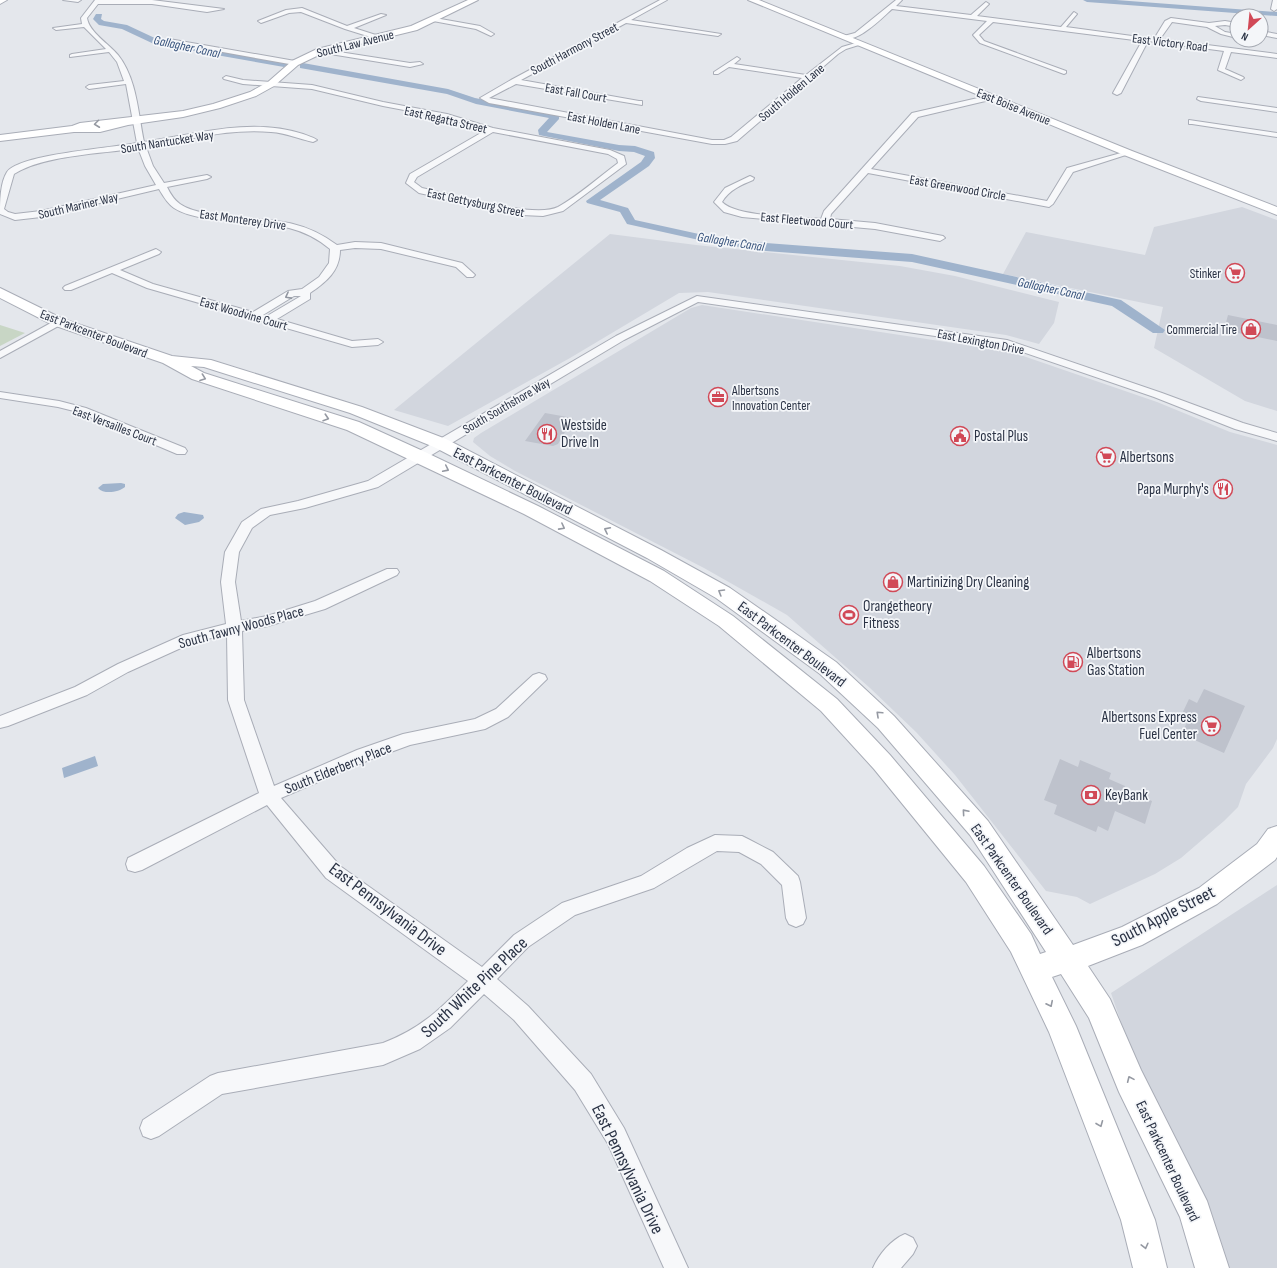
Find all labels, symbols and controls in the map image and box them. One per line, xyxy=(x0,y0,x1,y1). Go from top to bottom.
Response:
north arrow xyxy=(1229,8,1269,48)
street label: South Harmony Street xyxy=(528,19,621,79)
street label: South Law Avenue xyxy=(315,27,395,61)
text: N xyxy=(1239,29,1250,44)
street label: East Victory Road xyxy=(1131,30,1209,56)
water label: Gallagher Canal xyxy=(152,32,222,62)
street label: South Holden Lane xyxy=(755,61,828,125)
street label: East Fall Court xyxy=(544,80,608,106)
street label: East Boise Avenue xyxy=(974,85,1053,129)
street label: East Regatta Street xyxy=(403,103,489,137)
street label: East Holden Lane xyxy=(566,108,642,138)
one-way arrow xyxy=(94,119,101,128)
street label: South Nantucket Way xyxy=(120,127,215,157)
street label: East Greenwood Circle xyxy=(908,172,1007,204)
street label: East Gettysburg Street xyxy=(426,185,526,221)
street label: South Mariner Way xyxy=(37,189,120,223)
street label: East Monterey Drive xyxy=(199,206,287,234)
street label: East Fleetwood Court xyxy=(760,209,854,233)
water label: Gallagher Canal xyxy=(696,229,766,255)
supermarket icon: Stinker xyxy=(1224,262,1246,284)
place label: Stinker xyxy=(1190,266,1221,282)
water label: Gallagher Canal xyxy=(1016,274,1086,304)
one-way arrow xyxy=(285,291,292,299)
street label: East Woodvine Court xyxy=(198,294,289,334)
street label: East Parkcenter Boulevard xyxy=(38,306,150,362)
shop icon: Commercial Tire xyxy=(1240,318,1262,340)
place label: Commercial Tire xyxy=(1166,322,1237,338)
street label: East Lexington Drive xyxy=(936,326,1026,358)
one-way arrow xyxy=(199,373,206,381)
street label: South Southshore Way xyxy=(460,374,553,437)
place label: Albertsons Innovation Center xyxy=(731,383,810,414)
office icon: Albertsons Innovation Center xyxy=(707,386,729,408)
street label: East Versailles Court xyxy=(70,403,159,449)
one-way arrow xyxy=(323,413,330,421)
place label: Westside Drive In xyxy=(561,416,607,452)
restaurant icon: Westside Drive In xyxy=(536,423,558,445)
public building icon: Postal Plus xyxy=(949,425,971,447)
place label: Postal Plus xyxy=(974,427,1028,446)
street label: East Parkcenter Boulevard xyxy=(450,443,575,520)
supermarket icon: Albertsons xyxy=(1095,446,1117,468)
place label: Albertsons xyxy=(1119,448,1174,467)
one-way arrow xyxy=(441,464,449,472)
restaurant icon: Papa Murphy's xyxy=(1212,478,1234,500)
place label: Papa Murphy's xyxy=(1137,480,1209,499)
one-way arrow xyxy=(558,522,565,529)
one-way arrow xyxy=(604,527,611,534)
shop icon: Martinizing Dry Cleaning xyxy=(882,571,904,593)
place label: Martinizing Dry Cleaning xyxy=(907,573,1029,592)
one-way arrow xyxy=(718,589,725,596)
street label: East Parkcenter Boulevard xyxy=(734,597,850,691)
place label: Orangetheory Fitness xyxy=(863,597,932,633)
street label: South Tawny Woods Place xyxy=(176,602,306,653)
sports icon: Orangetheory Fitness xyxy=(838,604,860,626)
place label: Albertsons Gas Station xyxy=(1086,644,1145,680)
fuel station icon: Albertsons Gas Station xyxy=(1062,651,1084,673)
place label: Albertsons Express Fuel Center xyxy=(1101,708,1198,744)
one-way arrow xyxy=(876,712,883,719)
supermarket icon: Albertsons Express Fuel Center xyxy=(1200,715,1222,737)
street label: South Elderberry Place xyxy=(282,738,395,799)
bank icon: KeyBank xyxy=(1080,784,1102,806)
place label: KeyBank xyxy=(1105,786,1148,805)
one-way arrow xyxy=(962,809,969,816)
street label: East Parkcenter Boulevard xyxy=(966,820,1057,938)
street label: East Pennsylvania Drive xyxy=(325,858,451,960)
street label: South Apple Street xyxy=(1108,881,1219,951)
street label: South White Pine Place xyxy=(417,933,532,1042)
one-way arrow xyxy=(1045,999,1053,1007)
one-way arrow xyxy=(1126,1075,1134,1082)
street label: East Parkcenter Boulevard xyxy=(1131,1098,1204,1225)
street label: East Pennsylvania Drive xyxy=(587,1101,668,1238)
one-way arrow xyxy=(1095,1119,1103,1127)
one-way arrow xyxy=(1140,1242,1148,1249)

